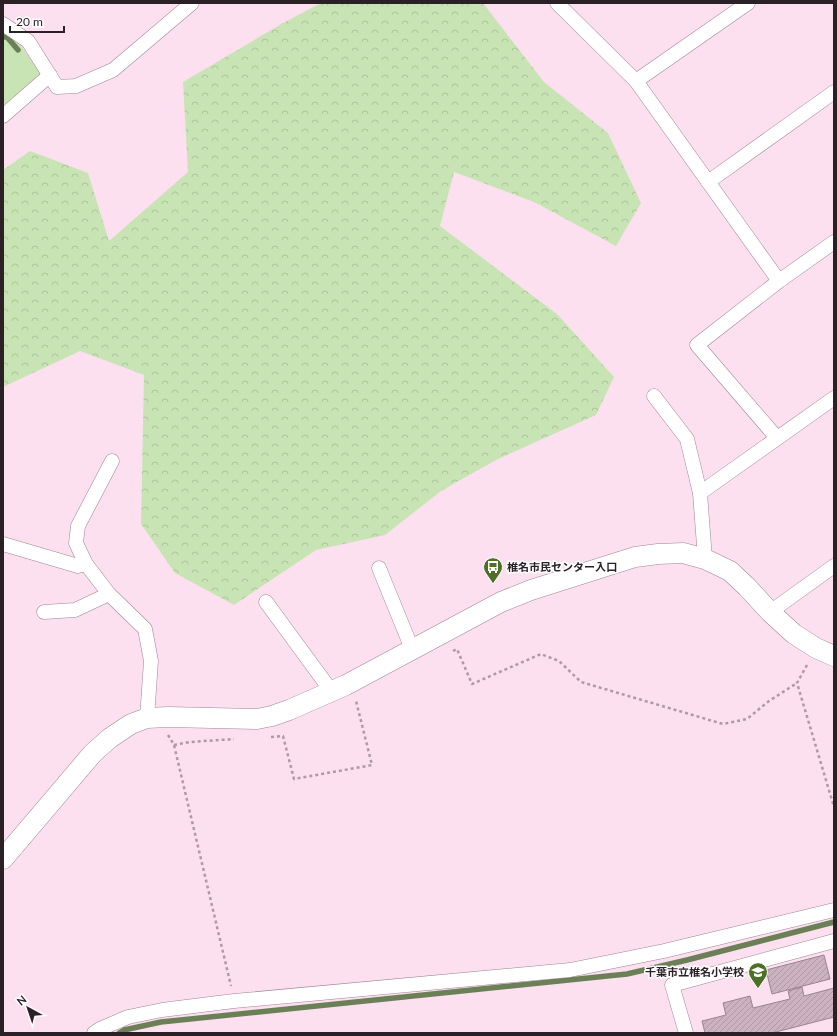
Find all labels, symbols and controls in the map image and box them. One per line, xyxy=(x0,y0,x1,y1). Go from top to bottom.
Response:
scale bar xyxy=(10,8,64,34)
text: 20 m xyxy=(16,14,43,29)
bus stop icon: 椎名市民センター入口 xyxy=(482,556,504,584)
place label: 椎名市民センター入口 xyxy=(507,560,617,573)
school or university icon: 千葉市立椎名小学校 xyxy=(747,961,769,989)
place label: 千葉市立椎名小学校 xyxy=(645,965,744,978)
north arrow xyxy=(8,988,48,1028)
text: N xyxy=(14,992,29,1008)

